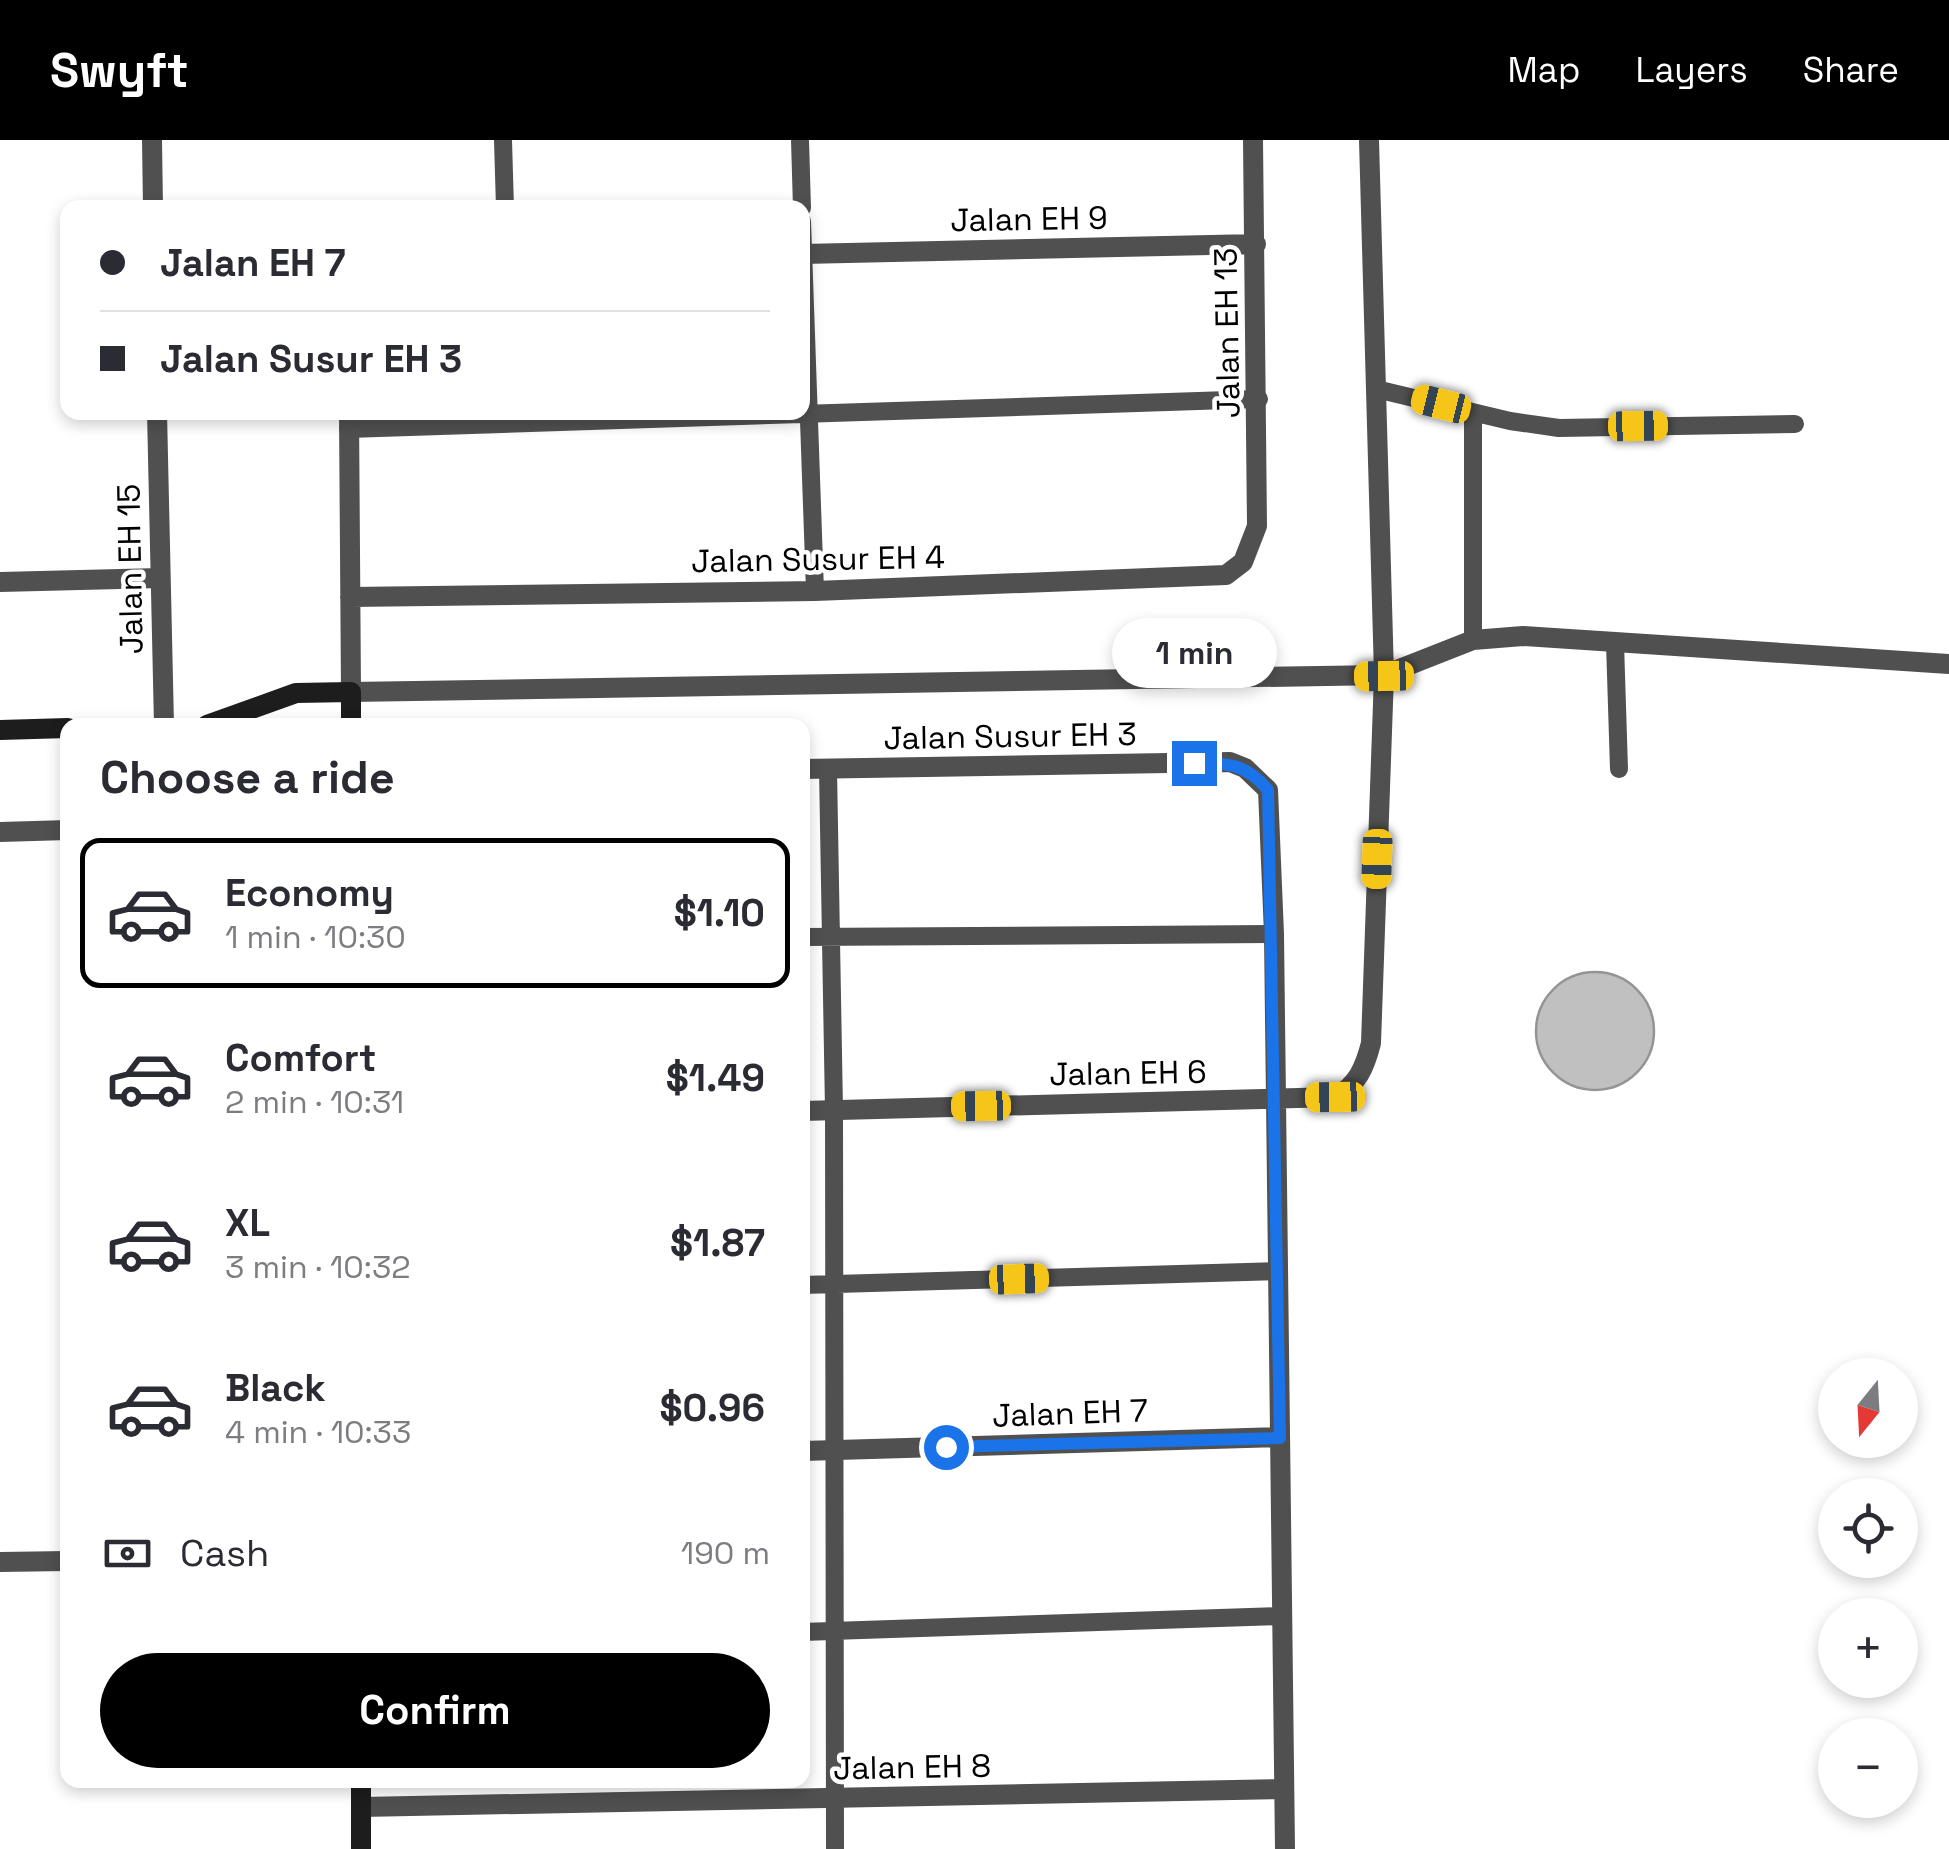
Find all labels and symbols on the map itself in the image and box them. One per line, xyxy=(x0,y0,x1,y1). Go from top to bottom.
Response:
street label: Jalan EH 9 xyxy=(950,198,1108,240)
street label: Jalan EH 13 xyxy=(1206,247,1248,419)
car xyxy=(1408,382,1474,426)
car xyxy=(1608,410,1668,442)
street label: Jalan EH 15 xyxy=(109,483,151,655)
street label: Jalan Susur EH 4 xyxy=(691,537,945,581)
callout: 1 min xyxy=(1112,618,1276,688)
car xyxy=(1354,660,1414,692)
street label: Jalan Susur EH 3 xyxy=(883,714,1137,758)
route end xyxy=(1172,741,1217,786)
car xyxy=(1361,828,1393,890)
street label: Jalan EH 6 xyxy=(1049,1052,1207,1094)
car xyxy=(1305,1081,1365,1113)
car xyxy=(951,1090,1011,1122)
car xyxy=(988,1263,1050,1295)
north arrow xyxy=(1818,1358,1918,1458)
street label: Jalan EH 7 xyxy=(991,1390,1149,1436)
route start xyxy=(924,1425,969,1470)
street label: Jalan EH 8 xyxy=(833,1746,991,1788)

